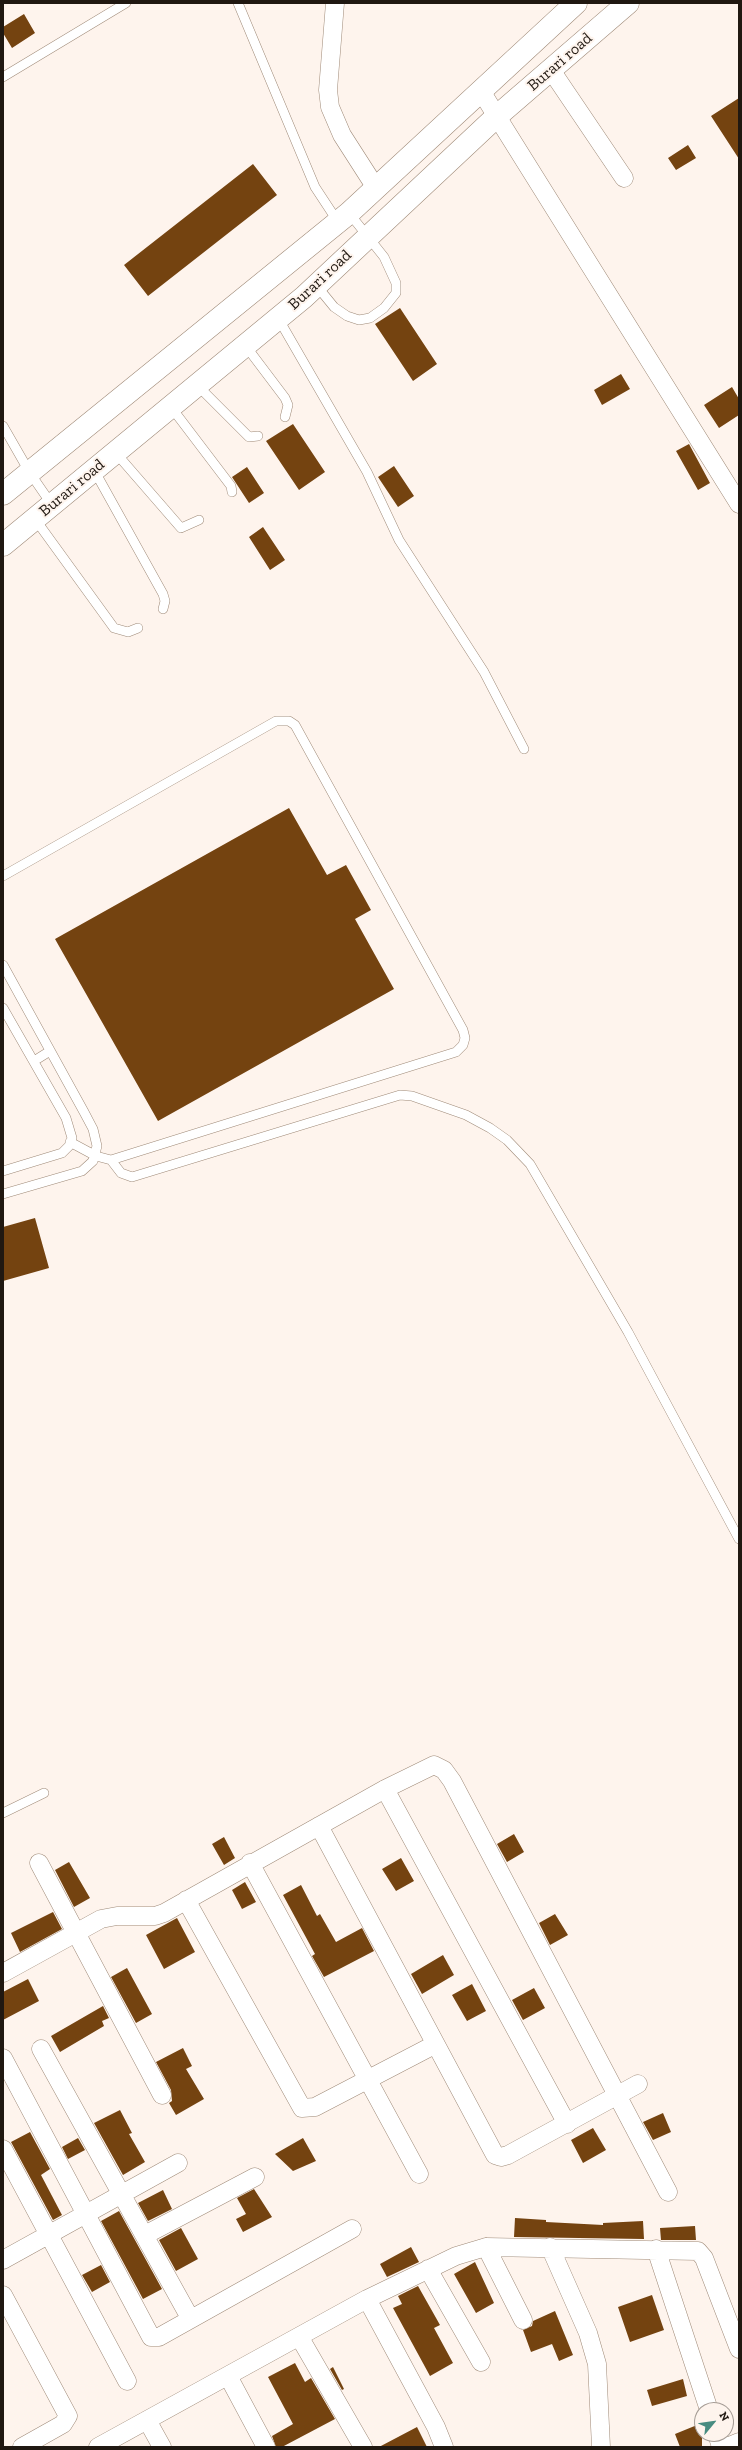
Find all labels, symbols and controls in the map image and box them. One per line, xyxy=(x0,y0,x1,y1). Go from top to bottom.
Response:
street label: Burari road xyxy=(524,29,596,95)
street label: Burari road xyxy=(284,246,356,314)
street label: Burari road xyxy=(35,455,109,521)
north arrow xyxy=(694,2402,734,2442)
text: N xyxy=(716,2410,732,2423)

